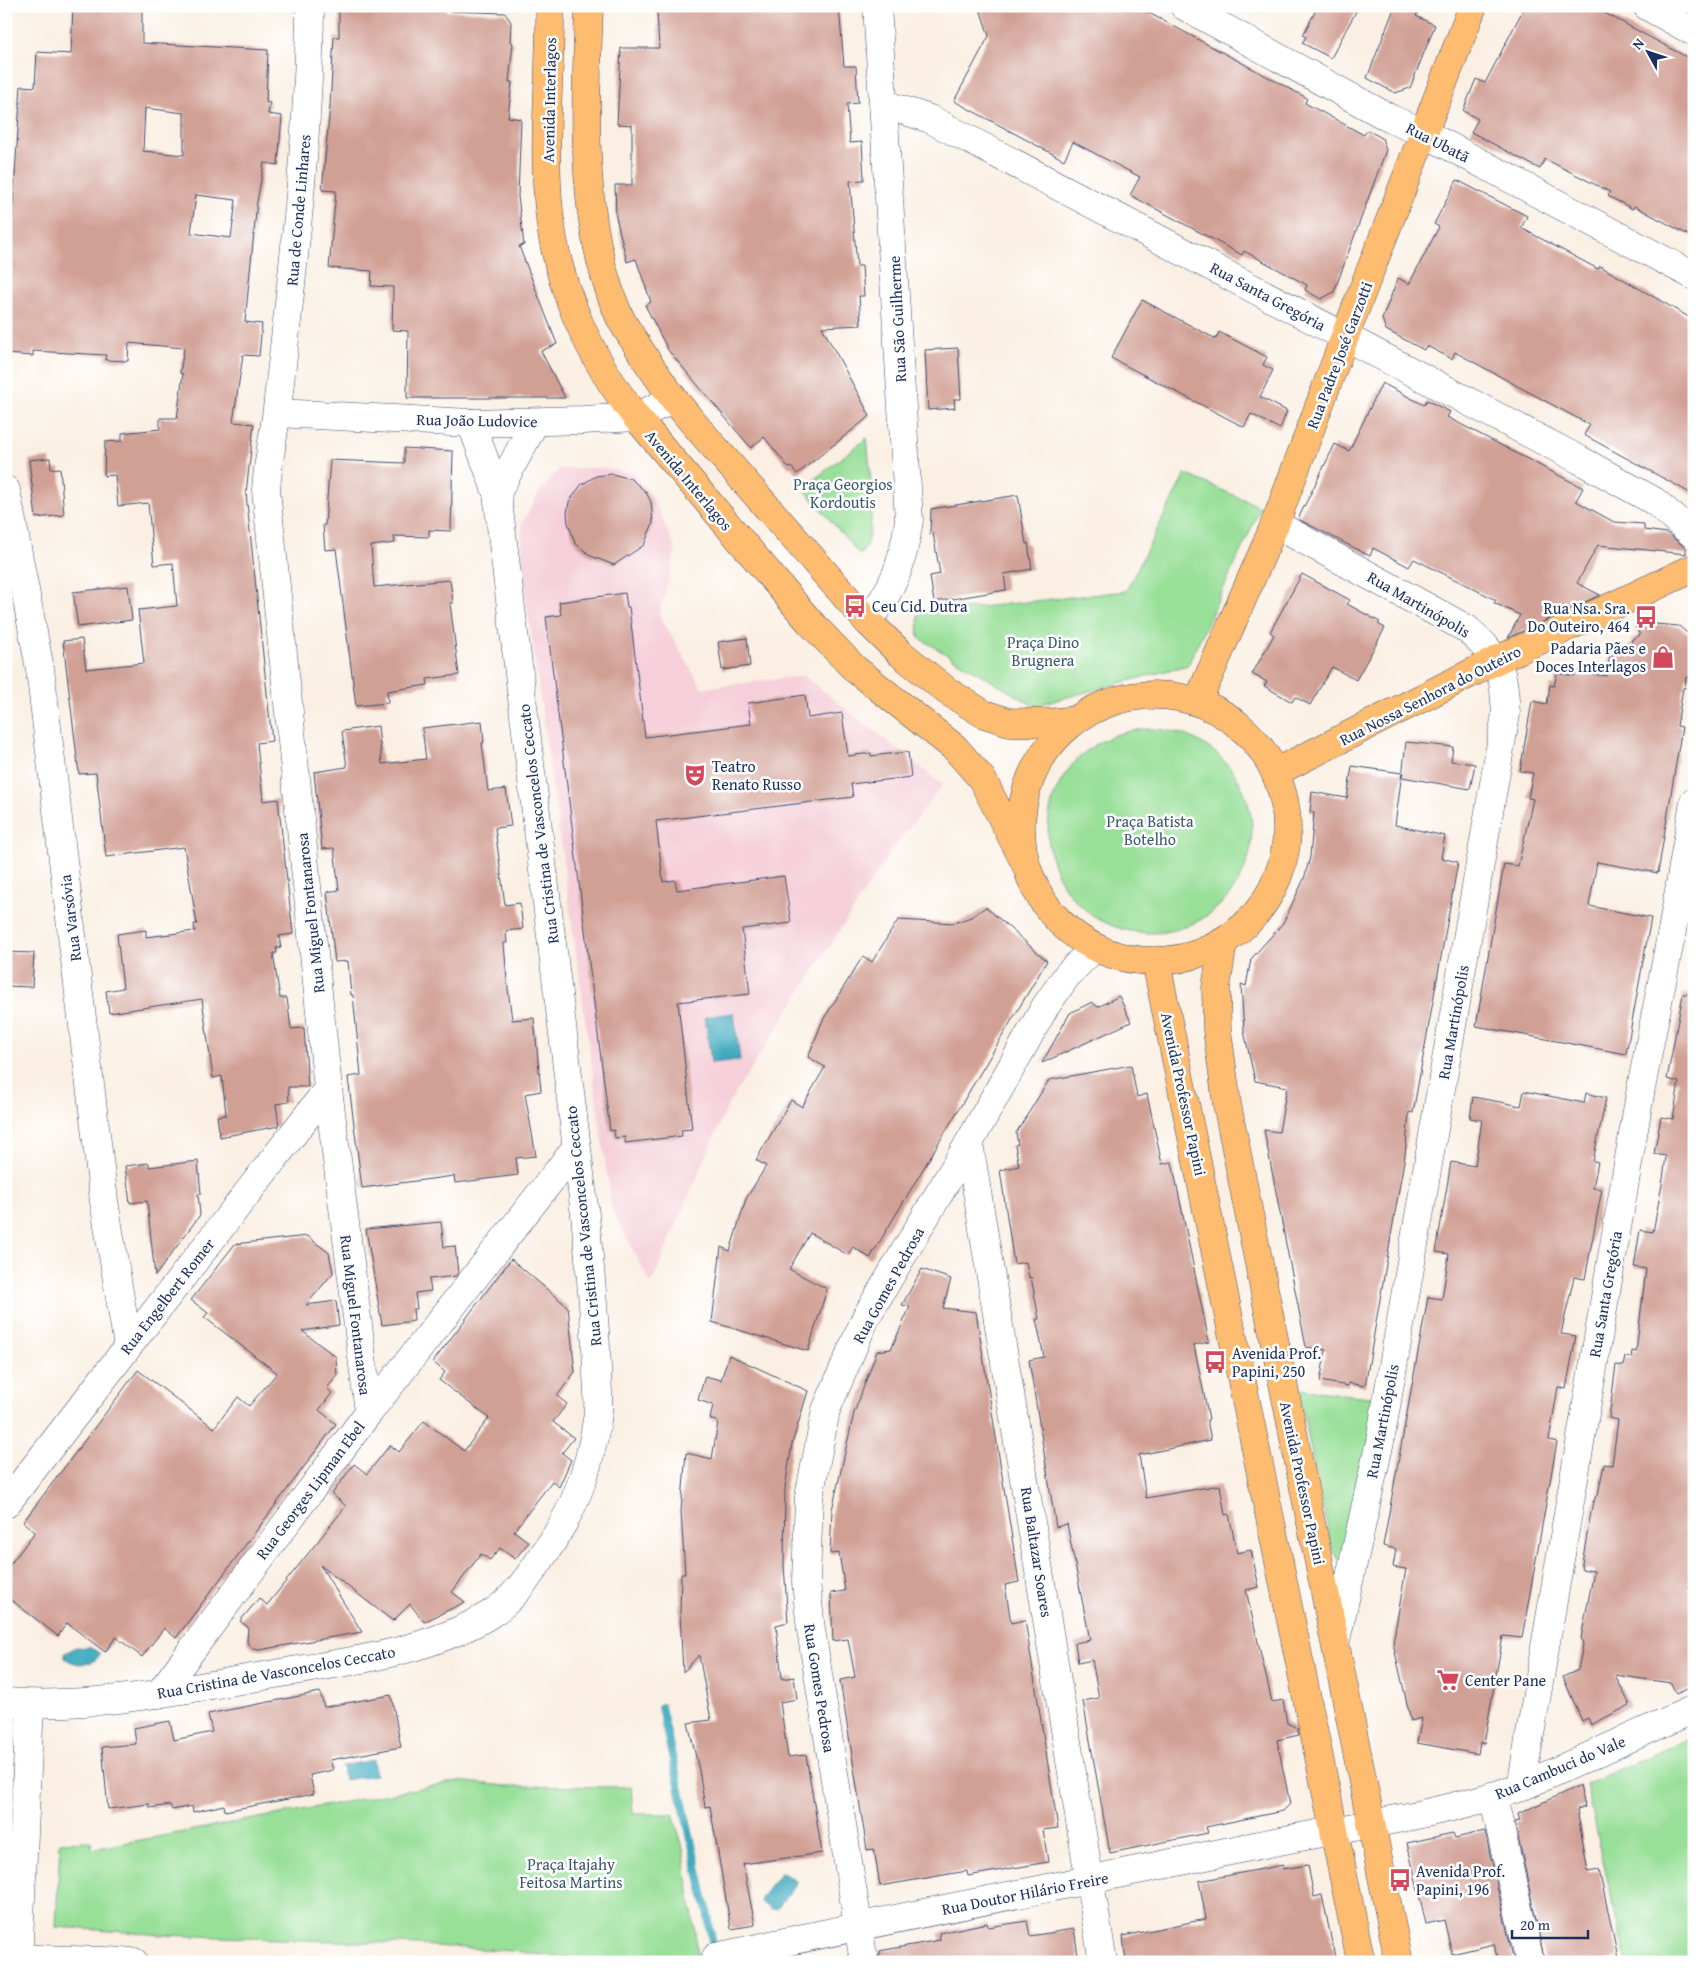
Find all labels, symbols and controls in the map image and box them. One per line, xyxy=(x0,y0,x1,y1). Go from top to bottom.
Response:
north arrow xyxy=(1622,28,1672,78)
text: N xyxy=(1627,33,1649,54)
street label: Avenida Interlagos xyxy=(536,37,562,163)
street label: Rua Ubatã xyxy=(1402,116,1474,168)
street label: Rua de Conde Linhares xyxy=(279,133,317,287)
street label: Rua São Guilherme xyxy=(882,255,912,383)
street label: Rua Santa Gregória xyxy=(1206,255,1331,337)
street label: Rua Padre José Garzotti xyxy=(1300,277,1378,432)
street label: Rua João Ludovice xyxy=(416,407,538,433)
street label: Avenida Interlagos xyxy=(640,424,738,536)
park label: Praça Georgios Kordoutis xyxy=(793,472,893,514)
street label: Rua Martinópolis xyxy=(1363,565,1475,643)
bus stop icon: Ceu Cid. Dutra xyxy=(842,593,868,619)
place label: Ceu Cid. Dutra xyxy=(872,594,968,618)
place label: Rua Nsa. Sra. Do Outeiro, 464 xyxy=(1528,596,1630,638)
bus stop icon: Rua Nsa. Sra. Do Outeiro, 464 xyxy=(1633,604,1659,630)
park label: Praça Dino Brugnera xyxy=(1007,630,1079,672)
place label: Padaria Pães e Doces Interlagos xyxy=(1535,636,1646,678)
street label: Rua Nossa Senhora do Outeiro xyxy=(1335,639,1525,751)
shop icon: Padaria Pães e Doces Interlagos xyxy=(1650,644,1676,670)
street label: Rua Cristina de Vasconcelos Ceccato xyxy=(511,703,565,945)
place label: Teatro Renato Russo xyxy=(712,754,801,796)
theatre icon: Teatro Renato Russo xyxy=(682,762,708,788)
park label: Praça Batista Botelho xyxy=(1106,809,1194,851)
street label: Rua Miguel Fontanarosa xyxy=(290,831,330,994)
street label: Rua Varsóvia xyxy=(53,873,87,963)
street label: Rua Martinópolis xyxy=(1431,963,1475,1081)
street label: Avenida Professor Papini xyxy=(1155,1010,1213,1178)
street label: Rua Cristina de Vasconcelos Ceccato xyxy=(558,1105,608,1347)
street label: Rua Gomes Pedrosa xyxy=(846,1222,930,1348)
street label: Rua Santa Gregória xyxy=(1582,1228,1628,1359)
street label: Rua Engelbert Romer xyxy=(114,1232,220,1359)
street label: Rua Miguel Fontanarosa xyxy=(334,1234,378,1397)
place label: Avenida Prof. Papini, 250 xyxy=(1232,1341,1321,1383)
bus stop icon: Avenida Prof. Papini, 250 xyxy=(1202,1349,1228,1375)
street label: Rua Martinópolis xyxy=(1359,1362,1405,1480)
street label: Avenida Professor Papini xyxy=(1274,1399,1332,1567)
street label: Rua Georges Lipman Ebel xyxy=(250,1415,371,1564)
street label: Rua Baltazar Soares xyxy=(1015,1485,1059,1619)
street label: Rua Gomes Pedrosa xyxy=(798,1622,842,1755)
street label: Rua Cristina de Vasconcelos Ceccato xyxy=(155,1639,397,1705)
supermarket icon: Center Pane xyxy=(1435,1667,1461,1693)
place label: Center Pane xyxy=(1465,1668,1546,1692)
street label: Rua Cambuci do Vale xyxy=(1491,1729,1629,1805)
park label: Praça Itajahy Feitosa Martins xyxy=(519,1852,623,1894)
place label: Avenida Prof. Papini, 196 xyxy=(1416,1859,1505,1901)
street label: Rua Doutor Hilário Freire xyxy=(940,1865,1110,1921)
bus stop icon: Avenida Prof. Papini, 196 xyxy=(1387,1867,1413,1893)
scale bar xyxy=(1512,1908,1589,1940)
text: 20 m xyxy=(1520,1914,1551,1935)

